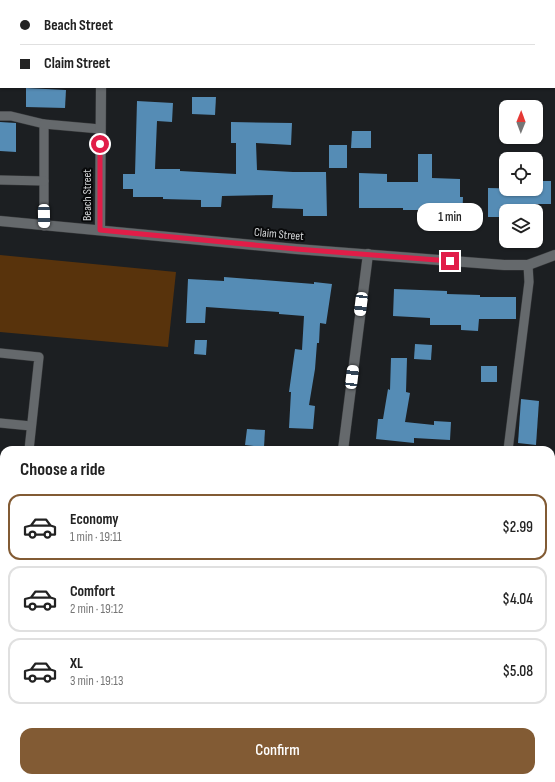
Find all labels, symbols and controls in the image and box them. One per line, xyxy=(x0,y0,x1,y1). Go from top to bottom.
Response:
text: Beach Street xyxy=(44,16,113,35)
text: Claim Street xyxy=(44,54,110,73)
north arrow xyxy=(499,100,543,144)
map controls xyxy=(499,100,543,248)
route start xyxy=(91,135,109,153)
button: locate xyxy=(499,152,543,196)
street label: Beach Street xyxy=(80,169,95,221)
callout: 1 min xyxy=(417,203,483,231)
car xyxy=(38,204,50,228)
button: layers xyxy=(499,204,543,248)
text: 1 min xyxy=(438,209,462,225)
street label: Claim Street xyxy=(253,225,305,244)
route end xyxy=(441,252,459,270)
car xyxy=(354,291,368,317)
car xyxy=(345,364,359,390)
text: Choose a ride xyxy=(20,459,105,480)
icon: car xyxy=(22,509,58,545)
text: Economy xyxy=(70,510,119,529)
text: $2.99 xyxy=(502,518,533,537)
text: 1 min · 19:11 xyxy=(70,529,122,545)
icon: car xyxy=(22,581,58,617)
text: Comfort xyxy=(70,582,115,601)
text: $4.04 xyxy=(502,590,533,609)
text: 2 min · 19:12 xyxy=(70,601,123,617)
icon: car xyxy=(22,653,58,689)
text: XL xyxy=(70,654,83,673)
text: $5.08 xyxy=(502,662,533,681)
text: 3 min · 19:13 xyxy=(70,673,123,689)
button: Confirm xyxy=(20,728,535,774)

